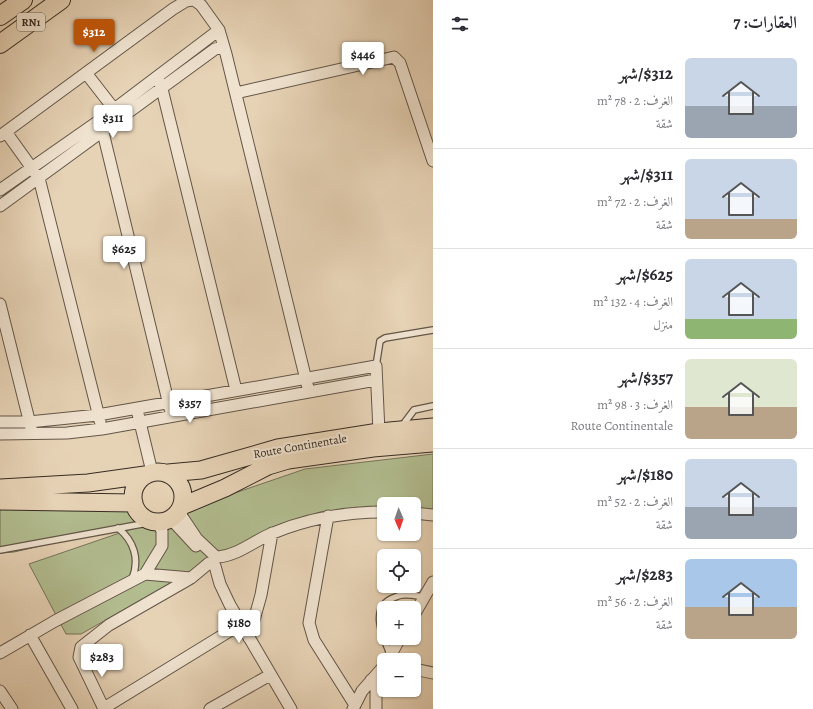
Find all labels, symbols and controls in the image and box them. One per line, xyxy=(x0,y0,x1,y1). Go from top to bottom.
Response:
text: العقارات: 7 xyxy=(733,11,797,34)
road number: RN1 xyxy=(17,13,45,31)
icon: filters xyxy=(449,13,471,35)
pin: $312 xyxy=(70,19,118,53)
text: $312 xyxy=(83,23,105,40)
pin: $446 xyxy=(339,42,387,76)
text: $446 xyxy=(351,46,375,63)
text: $312/شهر xyxy=(618,62,673,85)
icon: home xyxy=(717,74,765,122)
text: الغرف: 2 · 78 m² xyxy=(597,92,673,109)
pin: $311 xyxy=(89,105,137,139)
text: $311 xyxy=(103,109,123,126)
text: شقة xyxy=(656,115,673,132)
text: $311/شهر xyxy=(621,163,673,186)
icon: home xyxy=(717,175,765,223)
text: الغرف: 2 · 72 m² xyxy=(597,193,673,210)
text: شقة xyxy=(656,216,673,233)
pin: $625 xyxy=(100,236,148,270)
text: $625 xyxy=(112,240,136,257)
text: $625/شهر xyxy=(617,263,673,286)
icon: home xyxy=(717,275,765,323)
text: الغرف: 4 · 132 m² xyxy=(593,293,673,310)
text: منزل xyxy=(653,316,673,333)
text: $357/شهر xyxy=(618,366,673,389)
icon: home xyxy=(717,375,765,423)
pin: $357 xyxy=(166,390,214,424)
text: $357 xyxy=(179,394,201,411)
text: الغرف: 3 · 98 m² xyxy=(597,396,673,413)
text: Route Continentale xyxy=(570,417,673,434)
street label: Route Continentale xyxy=(252,430,348,462)
text: $180/شهر xyxy=(617,463,673,486)
icon: home xyxy=(717,475,765,523)
text: الغرف: 2 · 52 m² xyxy=(597,493,673,510)
north arrow xyxy=(377,497,421,541)
map controls xyxy=(377,497,421,697)
text: شقة xyxy=(656,516,673,533)
button: locate xyxy=(377,549,421,593)
text: $283/شهر xyxy=(616,563,673,586)
icon: home xyxy=(717,575,765,623)
text: الغرف: 2 · 56 m² xyxy=(597,593,673,610)
button: + xyxy=(377,601,421,645)
pin: $180 xyxy=(215,610,263,644)
text: $180 xyxy=(227,614,251,631)
text: شقة xyxy=(656,616,673,633)
pin: $283 xyxy=(78,644,126,678)
text: $283 xyxy=(90,648,114,665)
button: − xyxy=(377,653,421,697)

